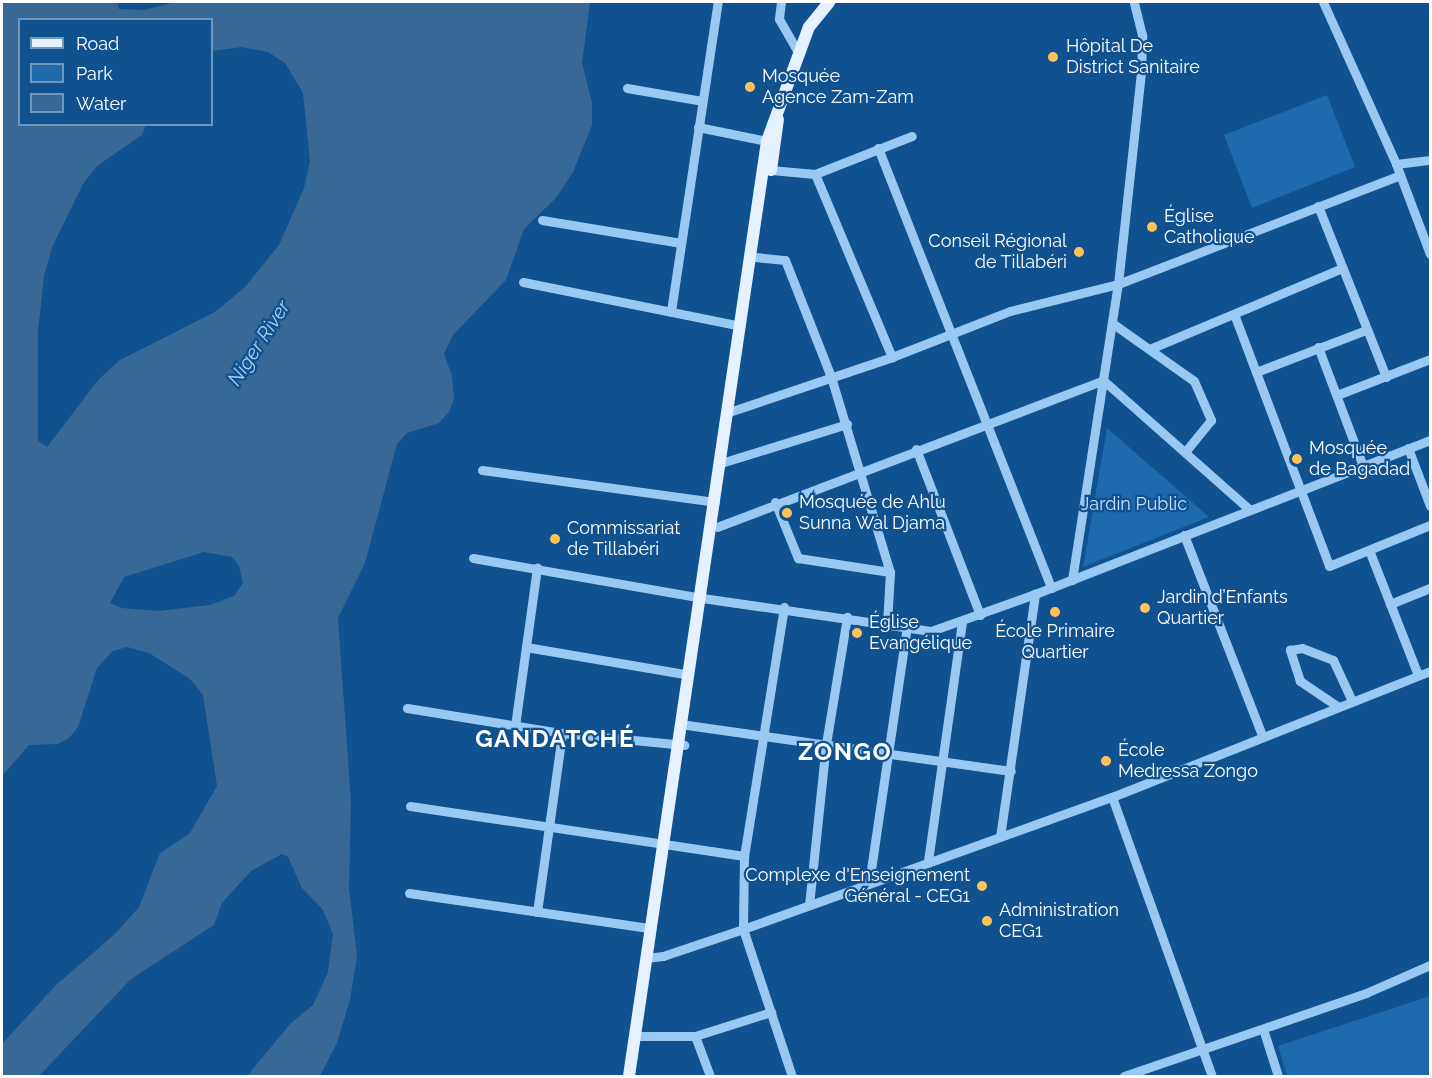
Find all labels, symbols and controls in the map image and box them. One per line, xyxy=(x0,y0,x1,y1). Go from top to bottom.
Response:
legend xyxy=(18,18,213,126)
text: Road xyxy=(76,33,119,54)
place label: Hôpital De District Sanitaire xyxy=(1066,36,1200,78)
marker: Hôpital De District Sanitaire xyxy=(1044,48,1062,66)
text: Park xyxy=(76,63,113,84)
place label: Mosquée Agence Zam-Zam xyxy=(762,66,914,109)
marker: Mosquée Agence Zam-Zam xyxy=(743,80,757,94)
text: Water xyxy=(76,93,126,114)
place label: Église Catholique xyxy=(1164,206,1255,248)
marker: Église Catholique xyxy=(1145,220,1159,234)
place label: Conseil Régional de Tillabéri xyxy=(928,231,1067,274)
marker: Conseil Régional de Tillabéri xyxy=(1072,245,1086,259)
water label: Niger River xyxy=(222,296,296,390)
place label: Mosquée de Bagadad xyxy=(1309,438,1410,480)
marker: Mosquée de Bagadad xyxy=(1290,452,1304,466)
place label: Mosquée de Ahlu Sunna Wal Djama xyxy=(799,492,946,534)
park label: Jardin Public xyxy=(1081,493,1187,515)
marker: Mosquée de Ahlu Sunna Wal Djama xyxy=(780,506,794,520)
place label: Commissariat de Tillabéri xyxy=(567,518,680,560)
marker: Commissariat de Tillabéri xyxy=(548,532,562,546)
place label: Jardin d’Enfants Quartier xyxy=(1157,587,1288,630)
marker: Jardin d’Enfants Quartier xyxy=(1138,601,1152,615)
marker: École Primaire Quartier xyxy=(1048,605,1062,619)
place label: Église Evangélique xyxy=(869,612,972,654)
place label: École Primaire Quartier xyxy=(995,621,1115,664)
marker: Église Evangélique xyxy=(850,626,864,640)
district label: GANDATCHÉ xyxy=(475,725,635,753)
district label: ZONGO xyxy=(798,738,892,766)
place label: École Medressa Zongo xyxy=(1118,740,1258,783)
marker: École Medressa Zongo xyxy=(1099,754,1113,768)
place label: Complexe d'Enseignement Général - CEG1 xyxy=(745,865,970,908)
marker: Complexe d'Enseignement Général - CEG1 xyxy=(975,879,989,893)
place label: Administration CEG1 xyxy=(999,900,1119,942)
marker: Administration CEG1 xyxy=(980,914,994,928)

